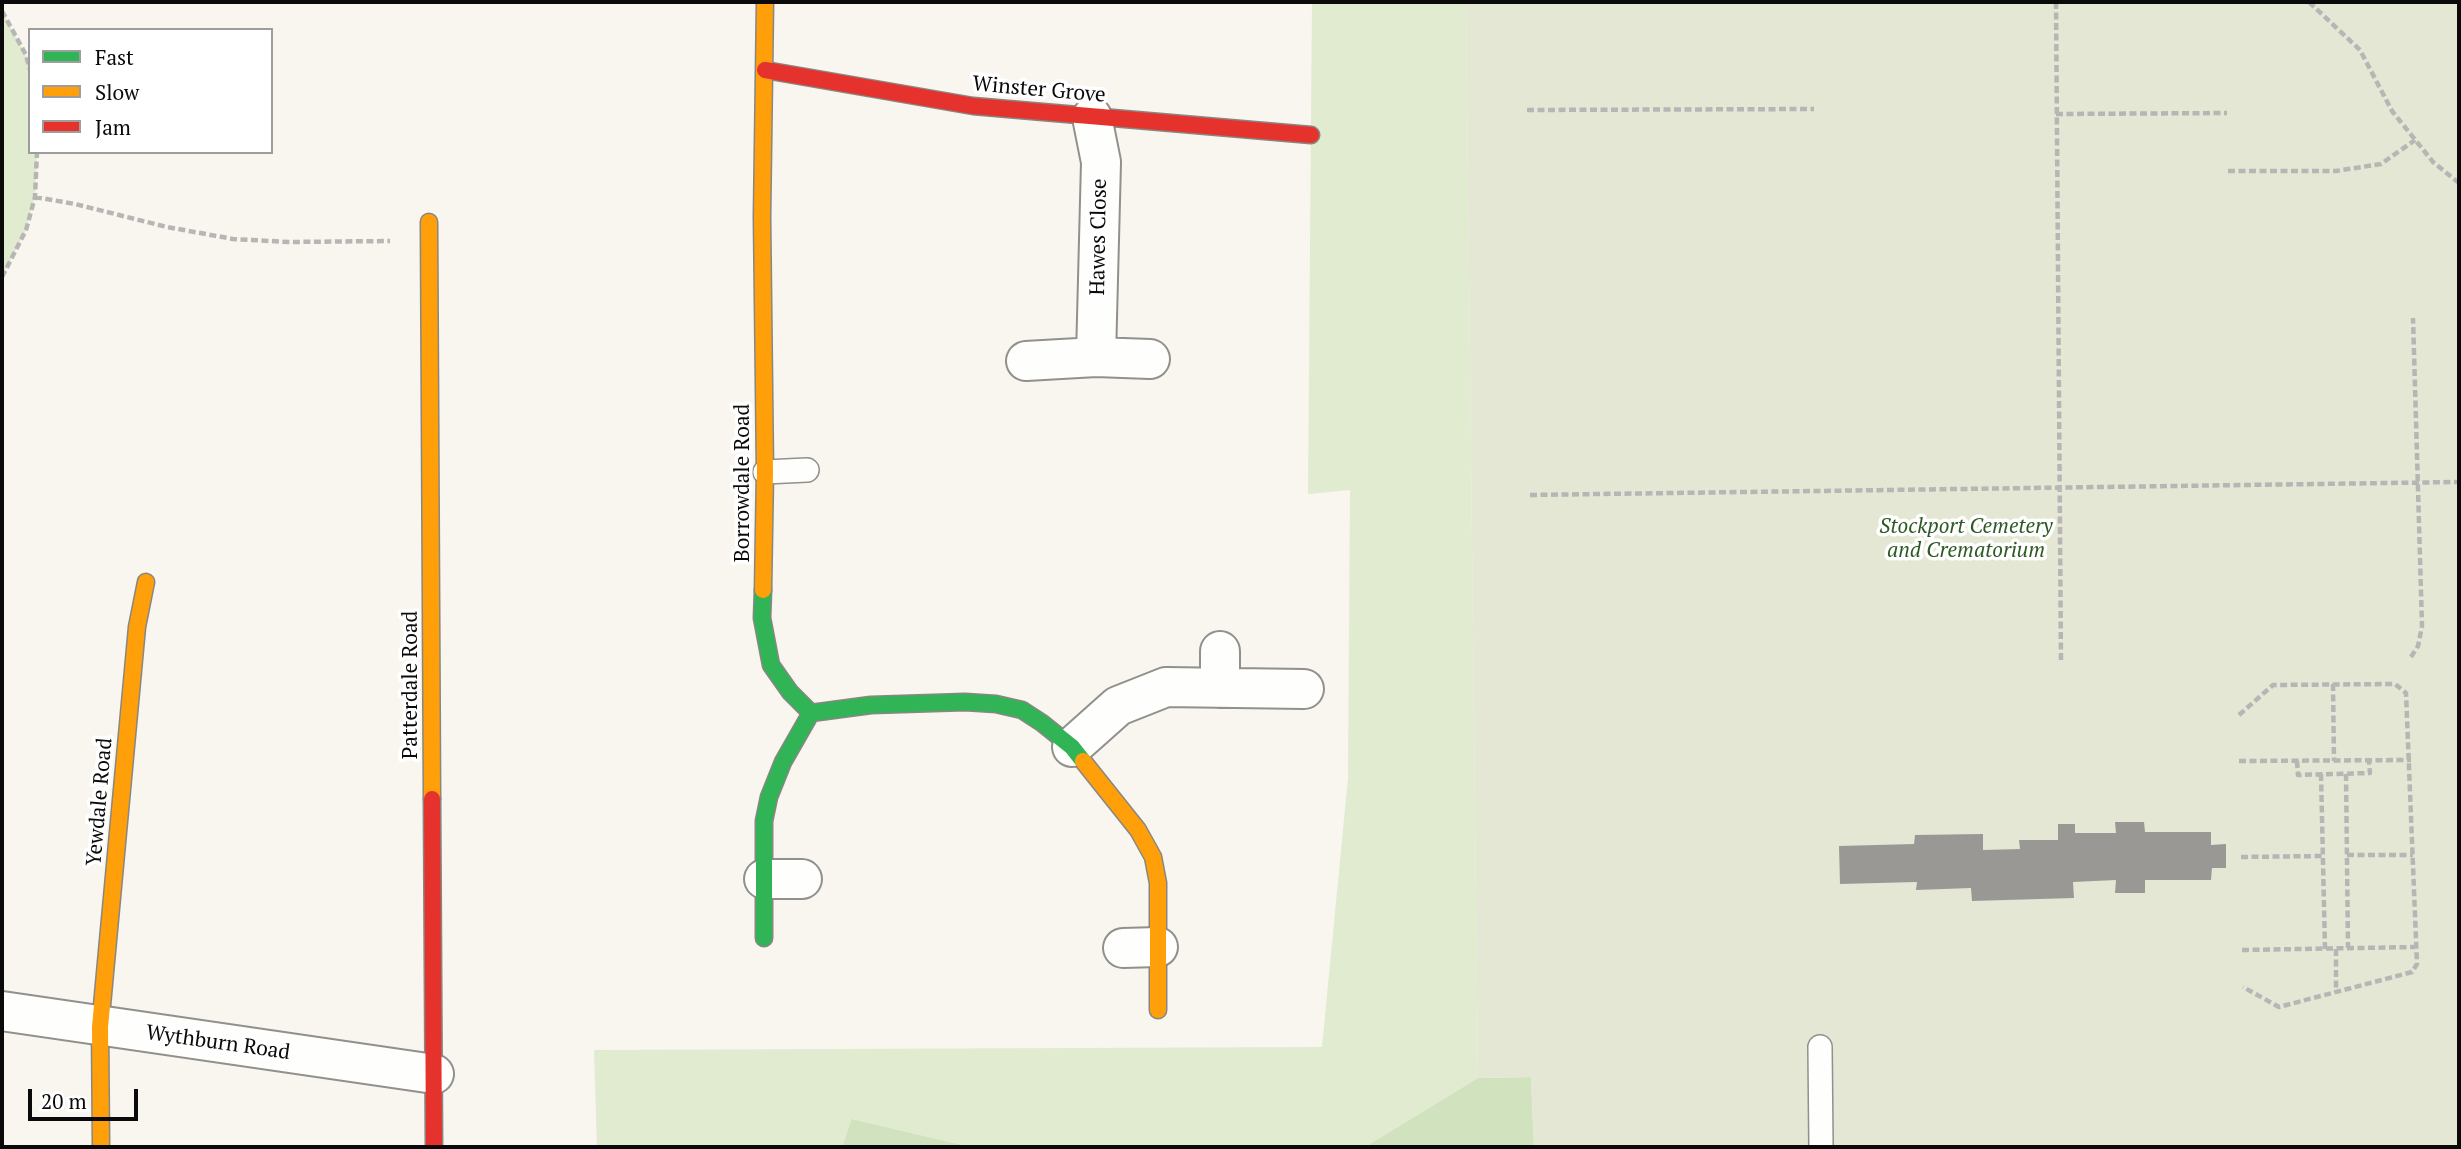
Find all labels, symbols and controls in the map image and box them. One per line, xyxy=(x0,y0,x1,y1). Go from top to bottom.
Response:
legend xyxy=(28,28,273,154)
text: Fast xyxy=(95,43,134,71)
street label: Winster Grove xyxy=(971,72,1107,108)
text: Slow xyxy=(95,78,139,106)
text: Jam xyxy=(95,113,131,141)
street label: Hawes Close xyxy=(1085,178,1113,296)
street label: Borrowdale Road xyxy=(730,404,756,562)
park label: Stockport Cemetery and Crematorium xyxy=(1879,514,2053,564)
street label: Patterdale Road xyxy=(398,611,424,759)
street label: Yewdale Road xyxy=(82,737,118,867)
street label: Wythburn Road xyxy=(144,1020,292,1066)
scale bar xyxy=(32,1076,142,1120)
text: 20 m xyxy=(41,1087,87,1115)

